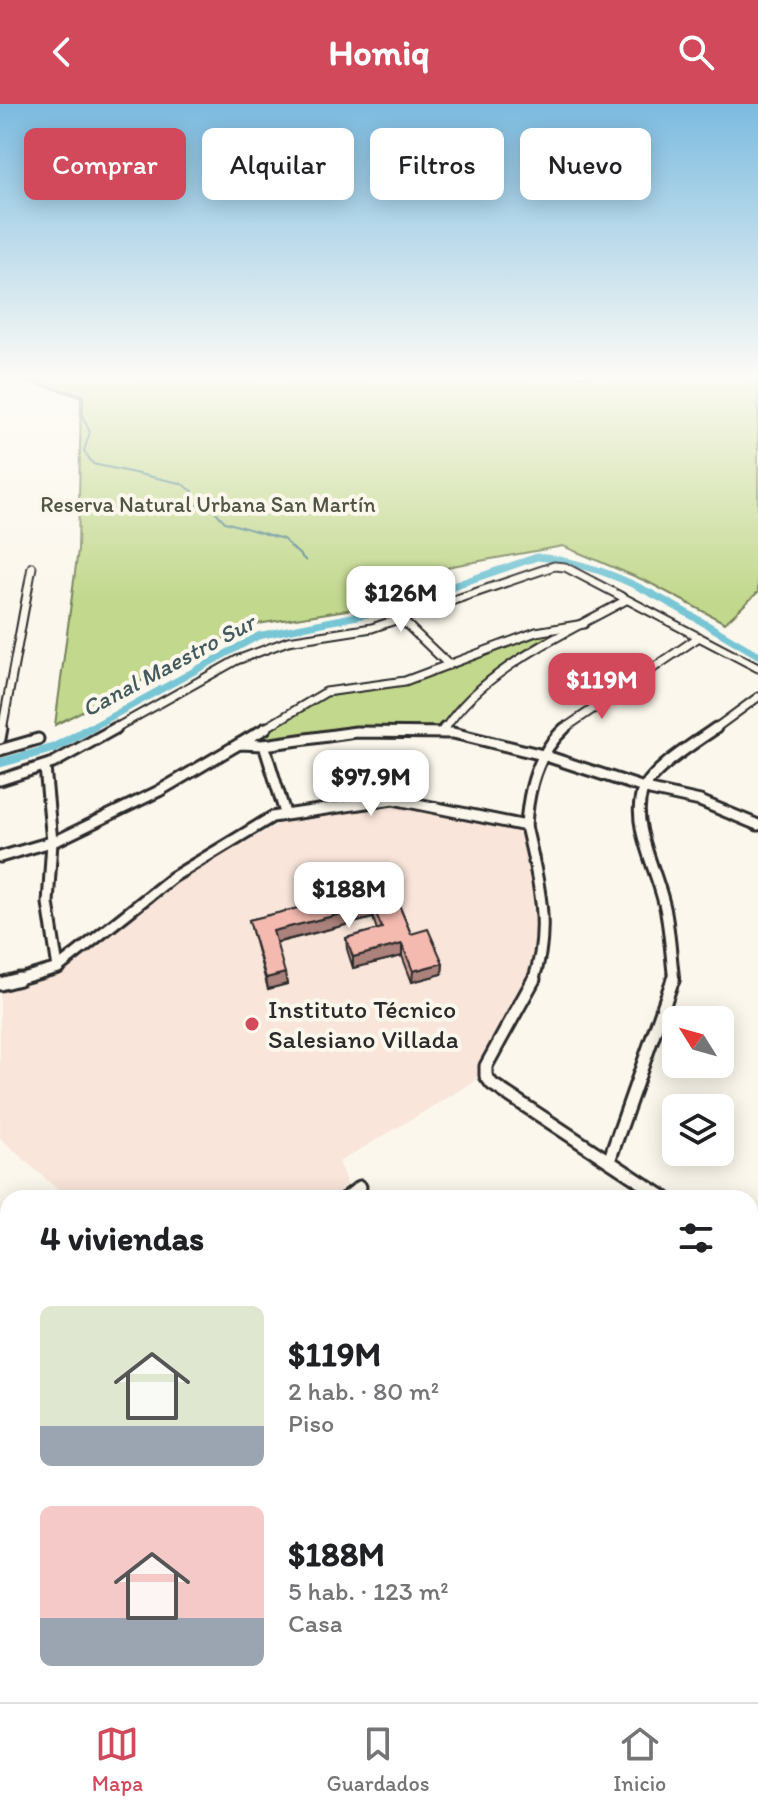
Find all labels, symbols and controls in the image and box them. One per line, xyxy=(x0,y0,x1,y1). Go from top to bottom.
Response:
icon: back xyxy=(40,30,84,74)
icon: search xyxy=(674,30,718,74)
text: Homiq xyxy=(328,31,430,74)
chip: Comprar xyxy=(24,128,186,200)
chip: Alquilar xyxy=(202,128,354,200)
chip: Filtros xyxy=(370,128,504,200)
chip: Nuevo xyxy=(520,128,651,200)
park label: Reserva Natural Urbana San Martín xyxy=(40,491,376,518)
pin: $126M xyxy=(345,566,457,634)
text: $126M xyxy=(364,576,438,608)
water label: Canal Maestro Sur xyxy=(77,606,262,723)
pin: $119M xyxy=(546,653,658,721)
text: $119M xyxy=(566,663,638,695)
pin: $97.9M xyxy=(306,750,436,818)
text: $97.9M xyxy=(331,760,411,792)
pin: $188M xyxy=(293,862,405,930)
text: $188M xyxy=(312,872,386,904)
place label: Instituto Técnico Salesiano Villada xyxy=(268,993,459,1055)
north arrow xyxy=(662,1006,734,1078)
map controls xyxy=(662,1006,734,1166)
marker: Instituto Técnico Salesiano Villada xyxy=(243,1015,261,1033)
button: layers xyxy=(662,1094,734,1166)
icon: filters xyxy=(674,1216,718,1260)
text: 4 viviendas xyxy=(40,1218,204,1259)
text: $119M xyxy=(288,1334,381,1375)
icon: home xyxy=(104,1338,200,1434)
text: 2 hab. · 80 m² xyxy=(288,1375,439,1407)
text: Piso xyxy=(288,1407,334,1439)
text: $188M xyxy=(288,1534,385,1575)
icon: home xyxy=(104,1538,200,1634)
text: 5 hab. · 123 m² xyxy=(288,1575,449,1607)
text: Casa xyxy=(288,1607,343,1639)
tab: Mapa xyxy=(92,1722,143,1797)
tab: Guardados xyxy=(326,1722,430,1797)
tab: Inicio xyxy=(613,1722,666,1797)

